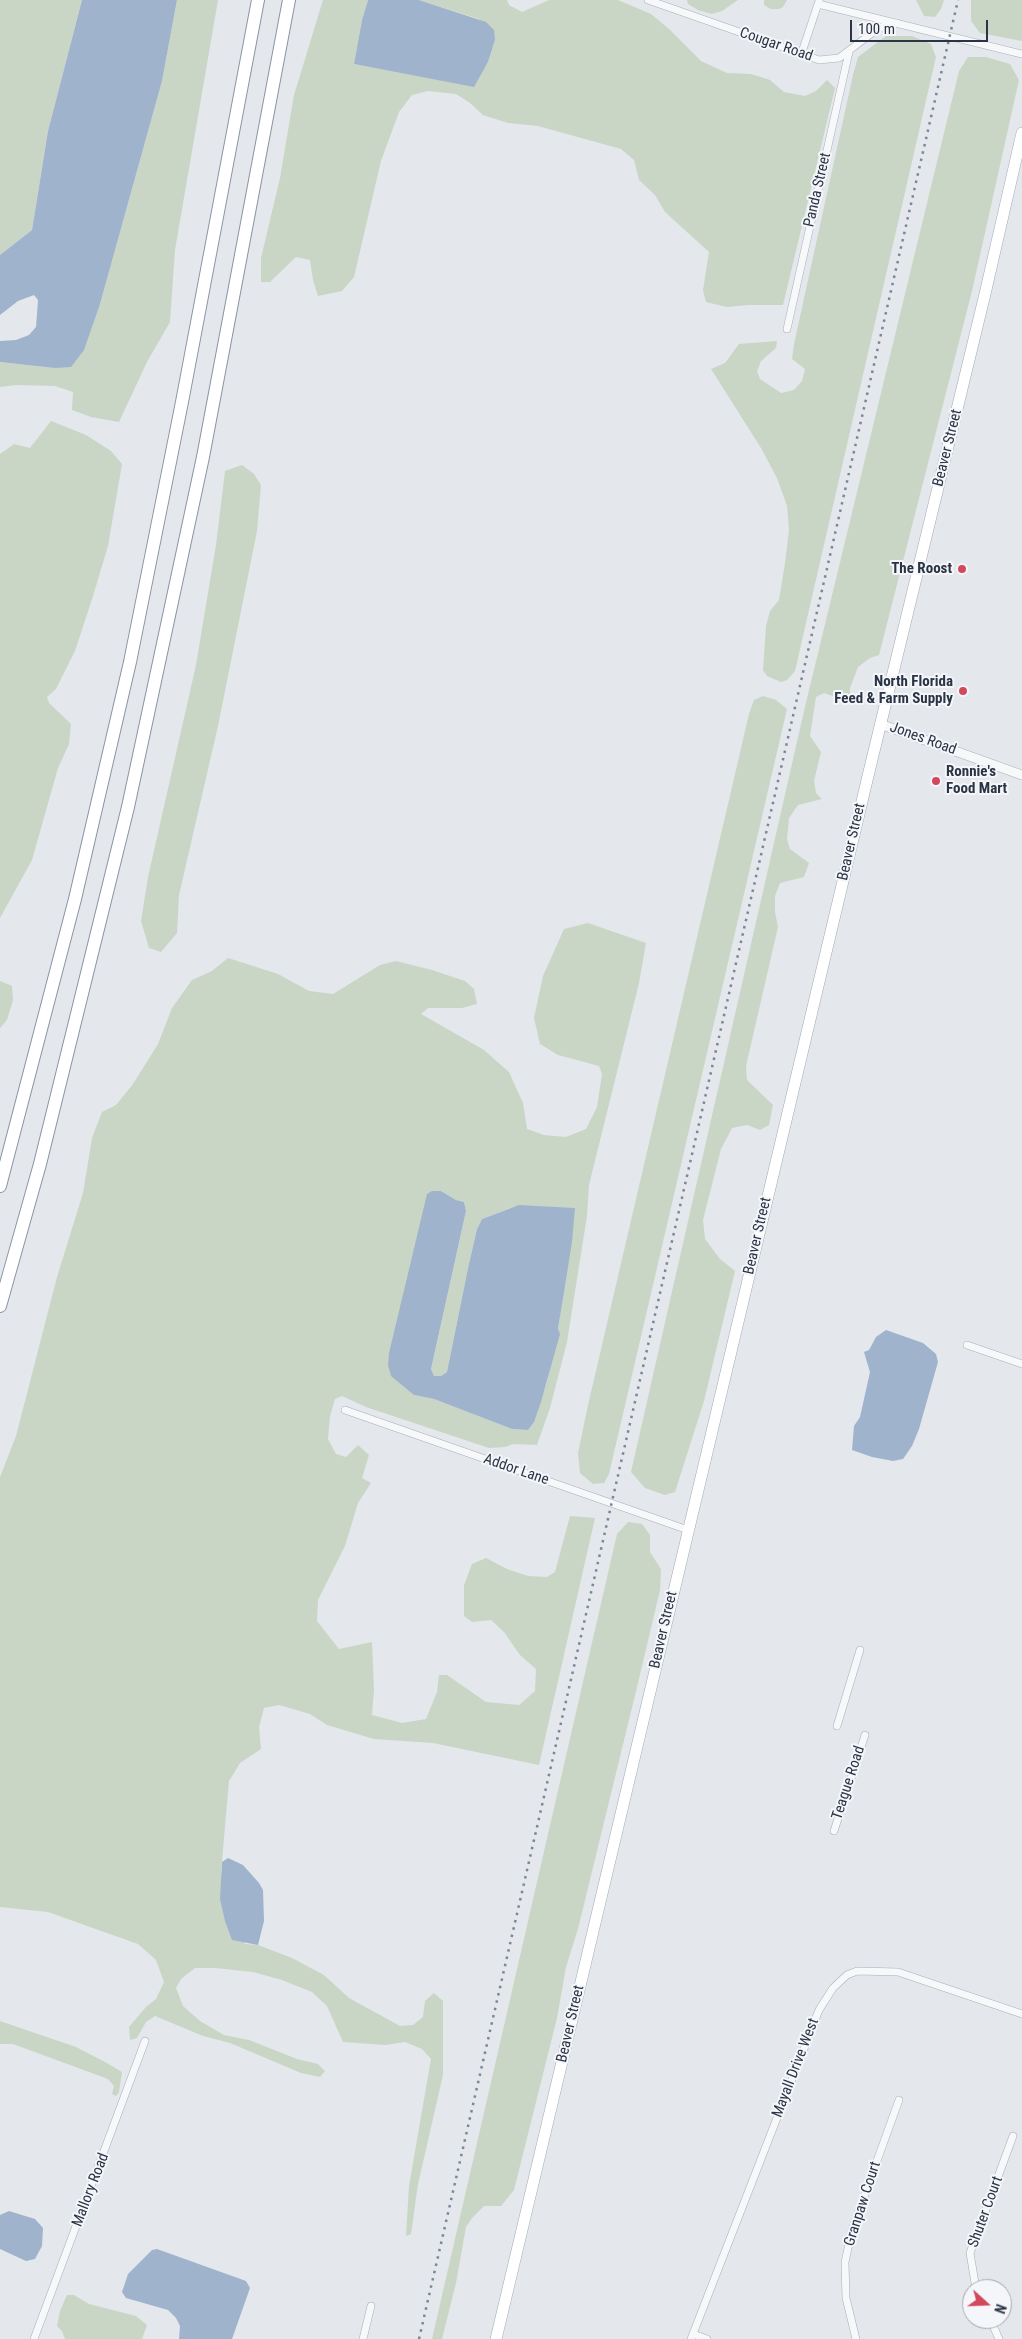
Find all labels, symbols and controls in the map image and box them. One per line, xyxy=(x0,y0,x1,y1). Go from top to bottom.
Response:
scale bar xyxy=(852,10,990,42)
text: 100 m xyxy=(858,20,895,38)
street label: Cougar Road xyxy=(737,24,815,66)
street label: Panda Street xyxy=(801,151,835,229)
street label: Beaver Street xyxy=(930,408,966,488)
place label: The Roost xyxy=(891,560,952,578)
marker: The Roost xyxy=(956,563,968,575)
place label: North Florida Feed & Farm Supply xyxy=(834,673,953,708)
marker: North Florida Feed & Farm Supply xyxy=(957,685,969,697)
street label: Jones Road xyxy=(887,719,959,759)
place label: Ronnie's Food Mart xyxy=(946,763,1007,798)
marker: Ronnie's Food Mart xyxy=(930,775,942,787)
street label: Beaver Street xyxy=(834,802,870,882)
street label: Beaver Street xyxy=(740,1196,776,1276)
street label: Addor Lane xyxy=(481,1450,551,1490)
street label: Beaver Street xyxy=(646,1590,682,1670)
street label: Teague Road xyxy=(829,1744,869,1822)
street label: Beaver Street xyxy=(553,1984,589,2064)
street label: Mayall Drive West xyxy=(769,2016,823,2120)
street label: Mallory Road xyxy=(69,2151,113,2229)
street label: Granpaw Court xyxy=(841,2159,885,2249)
street label: Shuter Court xyxy=(965,2174,1007,2250)
north arrow xyxy=(962,2279,1012,2329)
text: N xyxy=(991,2302,1009,2316)

